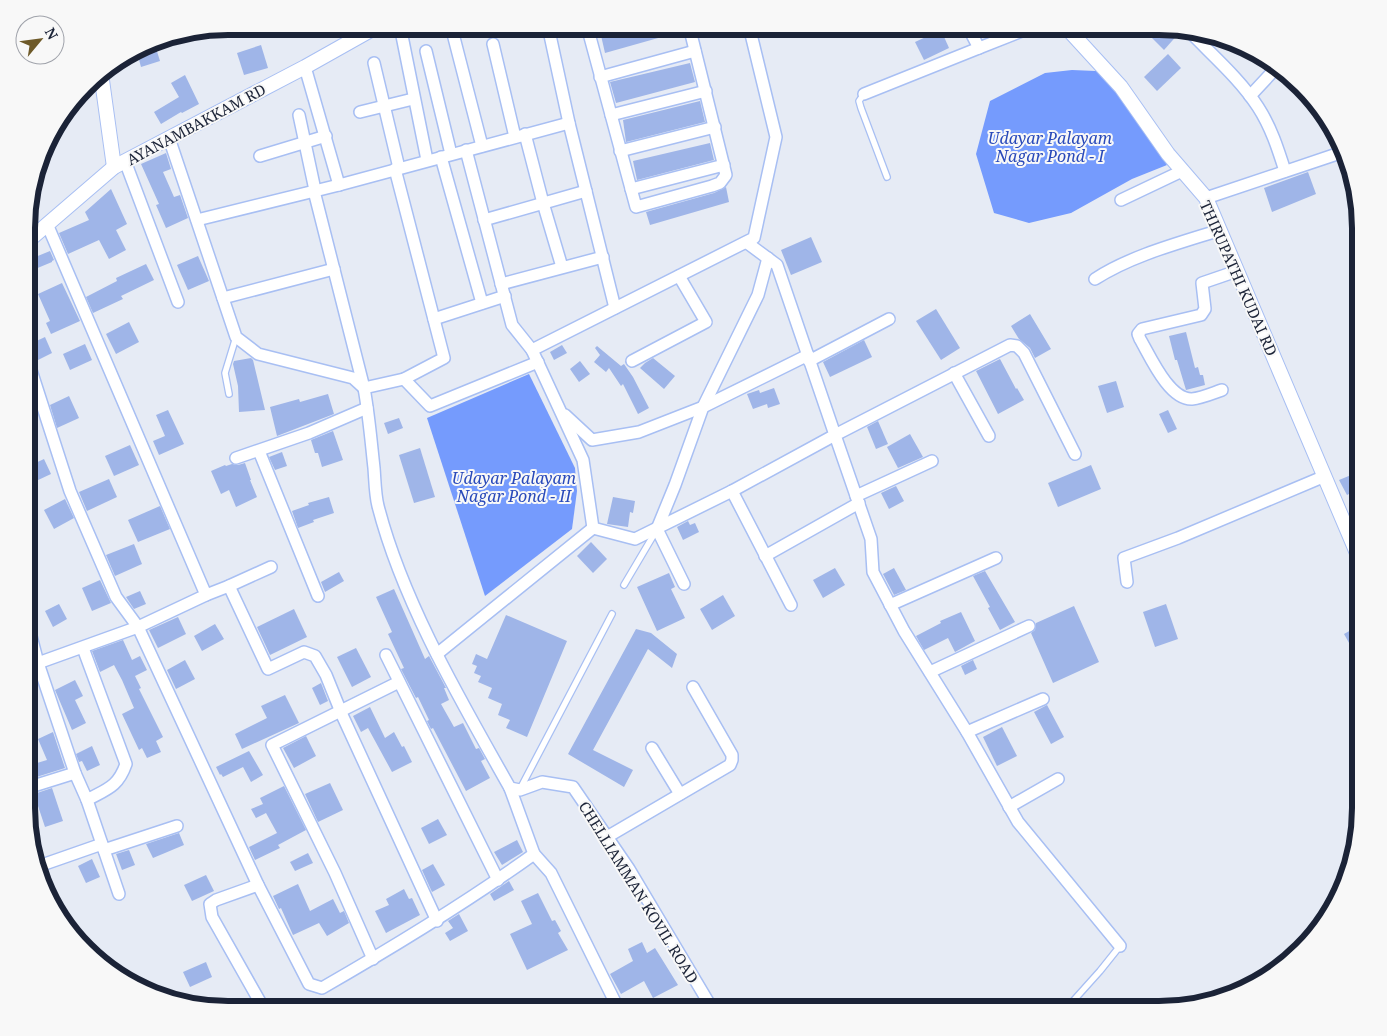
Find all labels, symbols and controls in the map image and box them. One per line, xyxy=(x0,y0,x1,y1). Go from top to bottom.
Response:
north arrow xyxy=(15,15,65,65)
text: N xyxy=(41,24,63,43)
street label: AYANAMBAKKAM RD xyxy=(123,79,269,169)
water label: Udayar Palayam Nagar Pond - I xyxy=(988,127,1113,167)
street label: THIRUPATHI KUDAI RD xyxy=(1196,197,1282,359)
water label: Udayar Palayam Nagar Pond - II xyxy=(452,467,577,507)
street label: CHELLIAMMAN KOVIL ROAD xyxy=(575,797,703,987)

